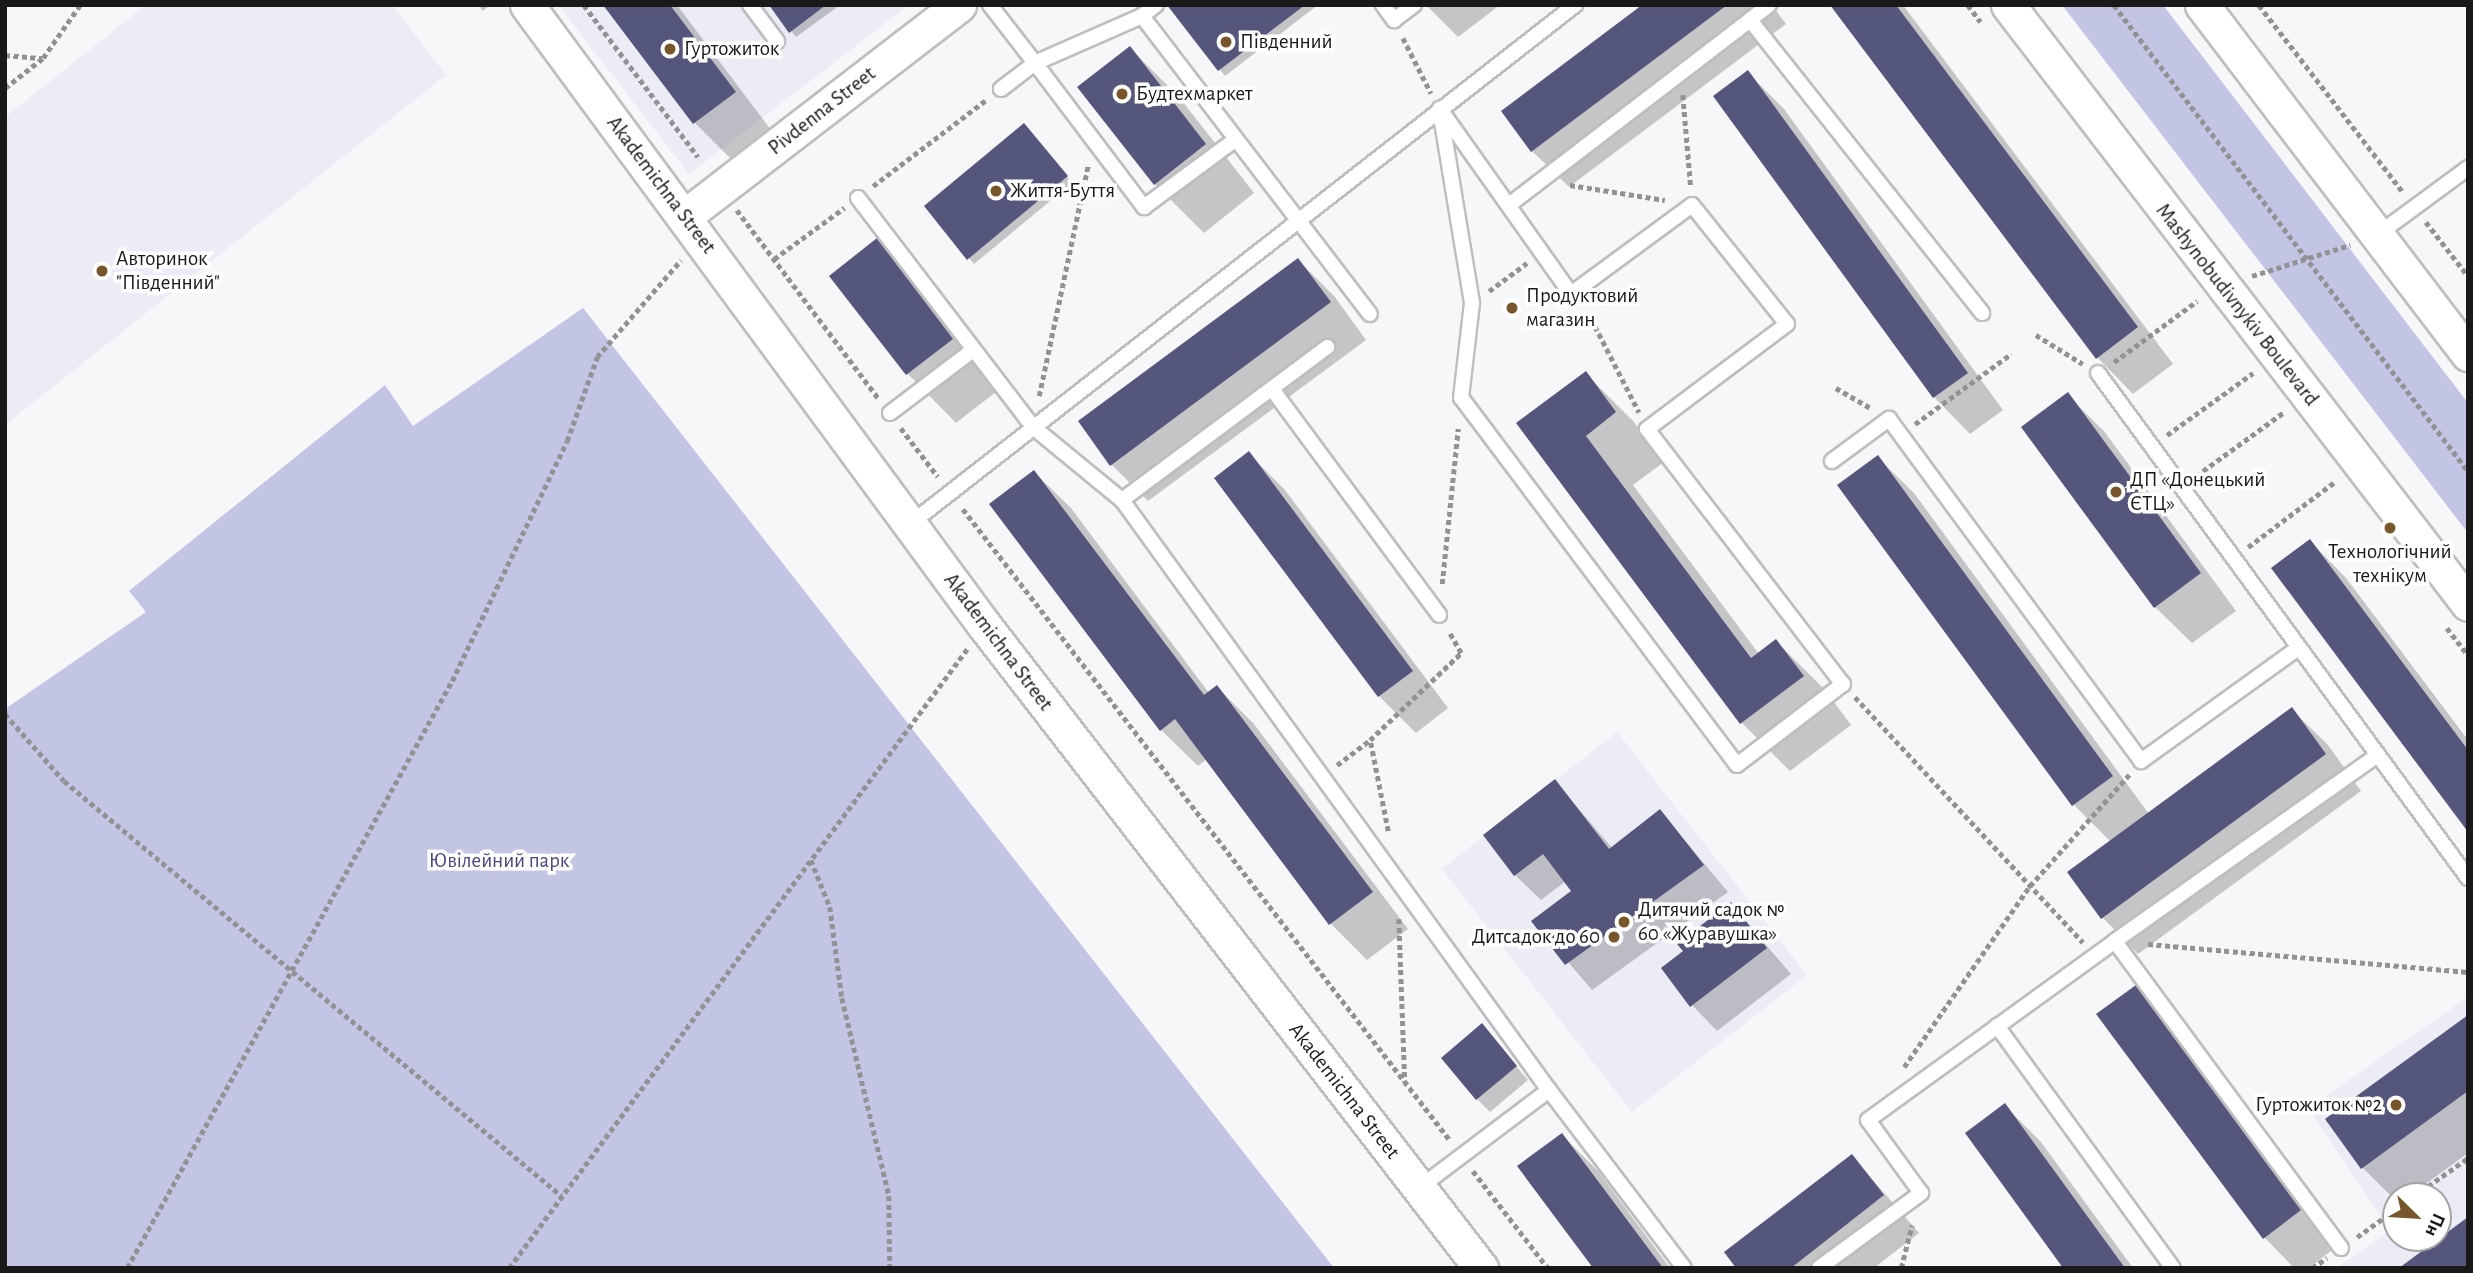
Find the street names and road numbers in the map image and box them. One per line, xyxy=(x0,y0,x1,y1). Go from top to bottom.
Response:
street label: Pivdenna Street xyxy=(763,61,881,161)
street label: Akademichna Street xyxy=(601,111,721,259)
street label: Mashynobudivnykiv Boulevard xyxy=(2150,199,2324,411)
street label: Akademichna Street xyxy=(938,568,1058,716)
street label: Akademichna Street xyxy=(1283,1018,1405,1164)

